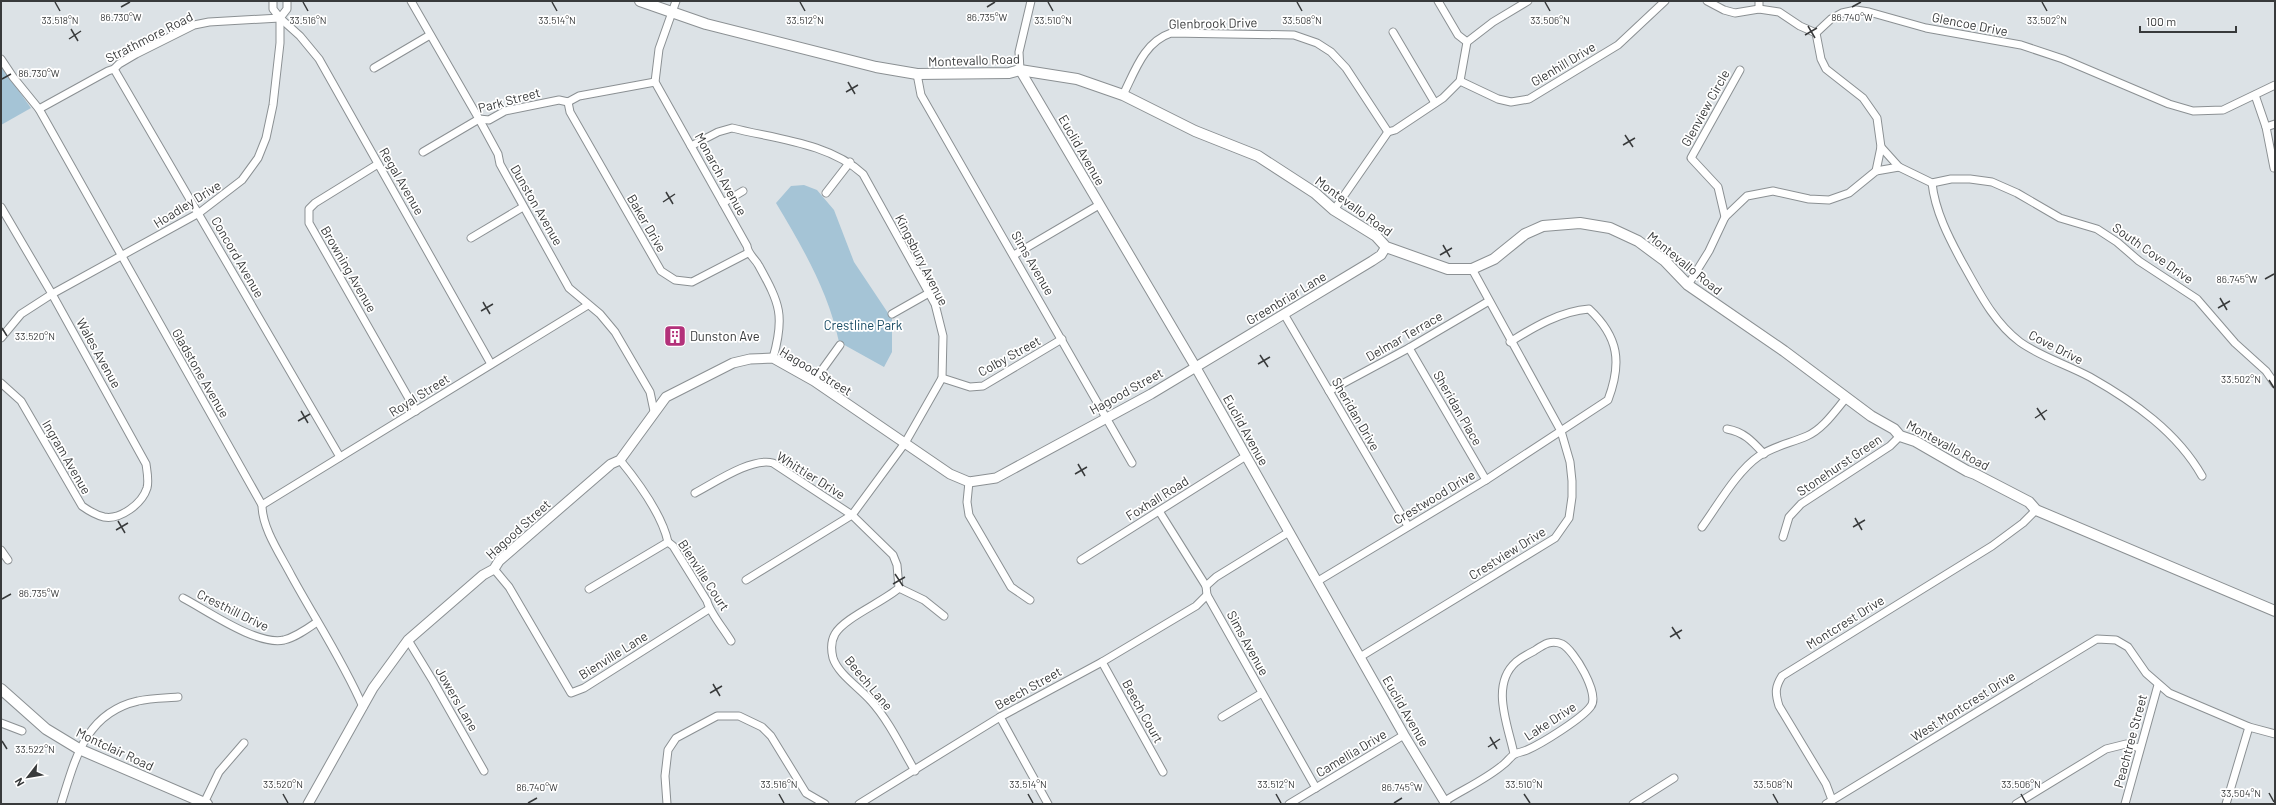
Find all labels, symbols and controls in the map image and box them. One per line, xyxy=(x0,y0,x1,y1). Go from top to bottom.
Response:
street label: Strathmore Road xyxy=(103,8,195,66)
scale bar xyxy=(2140,8,2236,34)
street label: Glencoe Drive xyxy=(1931,9,2009,39)
text: 86.730°W xyxy=(100,11,142,23)
text: 86.735°W xyxy=(967,11,1008,23)
text: 86.740°W xyxy=(1831,11,1873,23)
text: 33.518°N xyxy=(41,14,79,26)
text: 33.516°N xyxy=(289,14,327,26)
text: 33.514°N xyxy=(538,14,576,26)
text: 33.512°N xyxy=(786,14,824,26)
text: 33.510°N xyxy=(1034,14,1072,26)
street label: Glenbrook Drive xyxy=(1168,14,1258,32)
text: 33.508°N xyxy=(1282,14,1322,26)
text: 33.506°N xyxy=(1530,14,1570,26)
text: 33.502°N xyxy=(2027,14,2067,26)
text: 100 m xyxy=(2146,14,2176,28)
street label: Glenhill Drive xyxy=(1528,38,1598,90)
street label: Montevallo Road xyxy=(928,50,1020,70)
text: 86.730°W xyxy=(18,67,60,79)
street label: Glenview Circle xyxy=(1677,67,1733,149)
street label: Park Street xyxy=(476,84,542,116)
street label: Euclid Avenue xyxy=(1055,112,1109,188)
street label: Monarch Avenue xyxy=(692,130,750,218)
street label: Regal Avenue xyxy=(376,144,428,218)
street label: Dunston Avenue xyxy=(507,162,567,248)
street label: Montevallo Road xyxy=(1312,173,1396,239)
street label: Hoadley Drive xyxy=(150,177,224,231)
street label: Baker Drive xyxy=(624,191,670,255)
street label: Kingsbury Avenue xyxy=(892,212,952,308)
street label: Concord Avenue xyxy=(208,213,268,301)
street label: South Cove Drive xyxy=(2109,219,2197,287)
street label: Browning Avenue xyxy=(318,223,380,315)
street label: Sims Avenue xyxy=(1008,228,1058,298)
street label: Montevallo Road xyxy=(1644,228,1726,298)
street label: Greenbriar Lane xyxy=(1243,268,1329,328)
text: 86.745°W xyxy=(2216,273,2258,285)
street label: Delmar Terrace xyxy=(1363,308,1445,364)
street label: Wales Avenue xyxy=(73,315,125,391)
park label: Crestline Park xyxy=(824,317,903,333)
building icon: Dunston Ave xyxy=(662,323,688,349)
street label: Gladstone Avenue xyxy=(169,326,233,420)
street label: Cove Drive xyxy=(2026,326,2086,368)
place label: Dunston Ave xyxy=(690,328,760,344)
text: 33.520°N xyxy=(15,330,55,342)
street label: Colby Street xyxy=(975,332,1043,380)
street label: Hagood Street xyxy=(777,343,855,399)
street label: Hagood Street xyxy=(1086,364,1166,418)
street label: Sheridan Place xyxy=(1430,368,1486,448)
street label: Royal Street xyxy=(386,370,452,420)
text: 33.502°N xyxy=(2221,373,2261,385)
street label: Sheridan Drive xyxy=(1329,375,1383,453)
street label: Euclid Avenue xyxy=(1220,392,1272,468)
street label: Montevallo Road xyxy=(1904,416,1992,474)
street label: Ingram Avenue xyxy=(39,417,95,497)
street label: Stonehurst Green xyxy=(1794,431,1884,499)
street label: Whittier Drive xyxy=(774,448,848,502)
street label: Crestwood Drive xyxy=(1390,466,1478,528)
street label: Foxhall Road xyxy=(1123,472,1191,524)
street label: Hagood Street xyxy=(482,496,554,562)
street label: Crestview Drive xyxy=(1466,523,1548,583)
street label: Bienville Court xyxy=(675,536,733,614)
street label: Cresthill Drive xyxy=(194,586,272,634)
text: 86.735°W xyxy=(19,587,60,599)
street label: Montcrest Drive xyxy=(1803,592,1887,652)
street label: Sims Avenue xyxy=(1224,608,1272,678)
street label: Bienville Lane xyxy=(576,627,650,682)
street label: Beech Lane xyxy=(842,652,896,714)
street label: Beech Street xyxy=(992,663,1064,713)
street label: Jowers Lane xyxy=(432,664,482,734)
street label: West Montcrest Drive xyxy=(1908,667,2018,745)
street label: Euclid Avenue xyxy=(1379,673,1433,749)
street label: Beech Court xyxy=(1119,677,1167,745)
street label: Peachtree Street xyxy=(2110,693,2150,789)
street label: Lake Drive xyxy=(1521,698,1579,744)
street label: Montclair Road xyxy=(74,724,156,774)
street label: Camellia Drive xyxy=(1313,726,1389,780)
text: 33.522°N xyxy=(15,743,55,755)
north arrow xyxy=(8,757,48,797)
text: N xyxy=(12,776,26,789)
text: 33.520°N xyxy=(263,778,303,790)
text: 33.516°N xyxy=(760,778,798,790)
text: 33.514°N xyxy=(1009,778,1047,790)
text: 33.512°N xyxy=(1257,778,1295,790)
text: 33.510°N xyxy=(1505,778,1543,790)
text: 33.508°N xyxy=(1753,778,1793,790)
text: 33.506°N xyxy=(2001,778,2041,790)
text: 86.740°W xyxy=(516,781,558,793)
text: 86.745°W xyxy=(1381,781,1423,793)
text: 33.504°N xyxy=(2221,787,2261,799)

